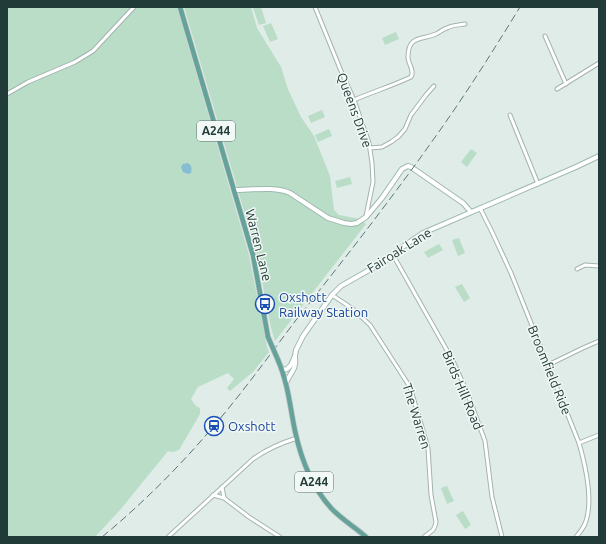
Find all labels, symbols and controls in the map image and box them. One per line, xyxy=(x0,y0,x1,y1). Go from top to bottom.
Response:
street label: Queens Drive xyxy=(334,71,375,150)
road number: A244 xyxy=(197,121,235,141)
street label: Warren Lane xyxy=(243,208,275,282)
street label: Fairoak Lane xyxy=(364,225,434,275)
place label: Oxshott Railway Station xyxy=(279,290,368,319)
bus stop icon: Oxshott Railway Station xyxy=(254,293,276,315)
street label: Broomfield Ride xyxy=(526,323,574,417)
street label: Birds Hill Road xyxy=(440,348,486,432)
street label: The Warren xyxy=(400,382,434,450)
station icon: Oxshott xyxy=(203,415,225,437)
place label: Oxshott xyxy=(228,419,276,433)
road number: A244 xyxy=(295,472,333,492)

